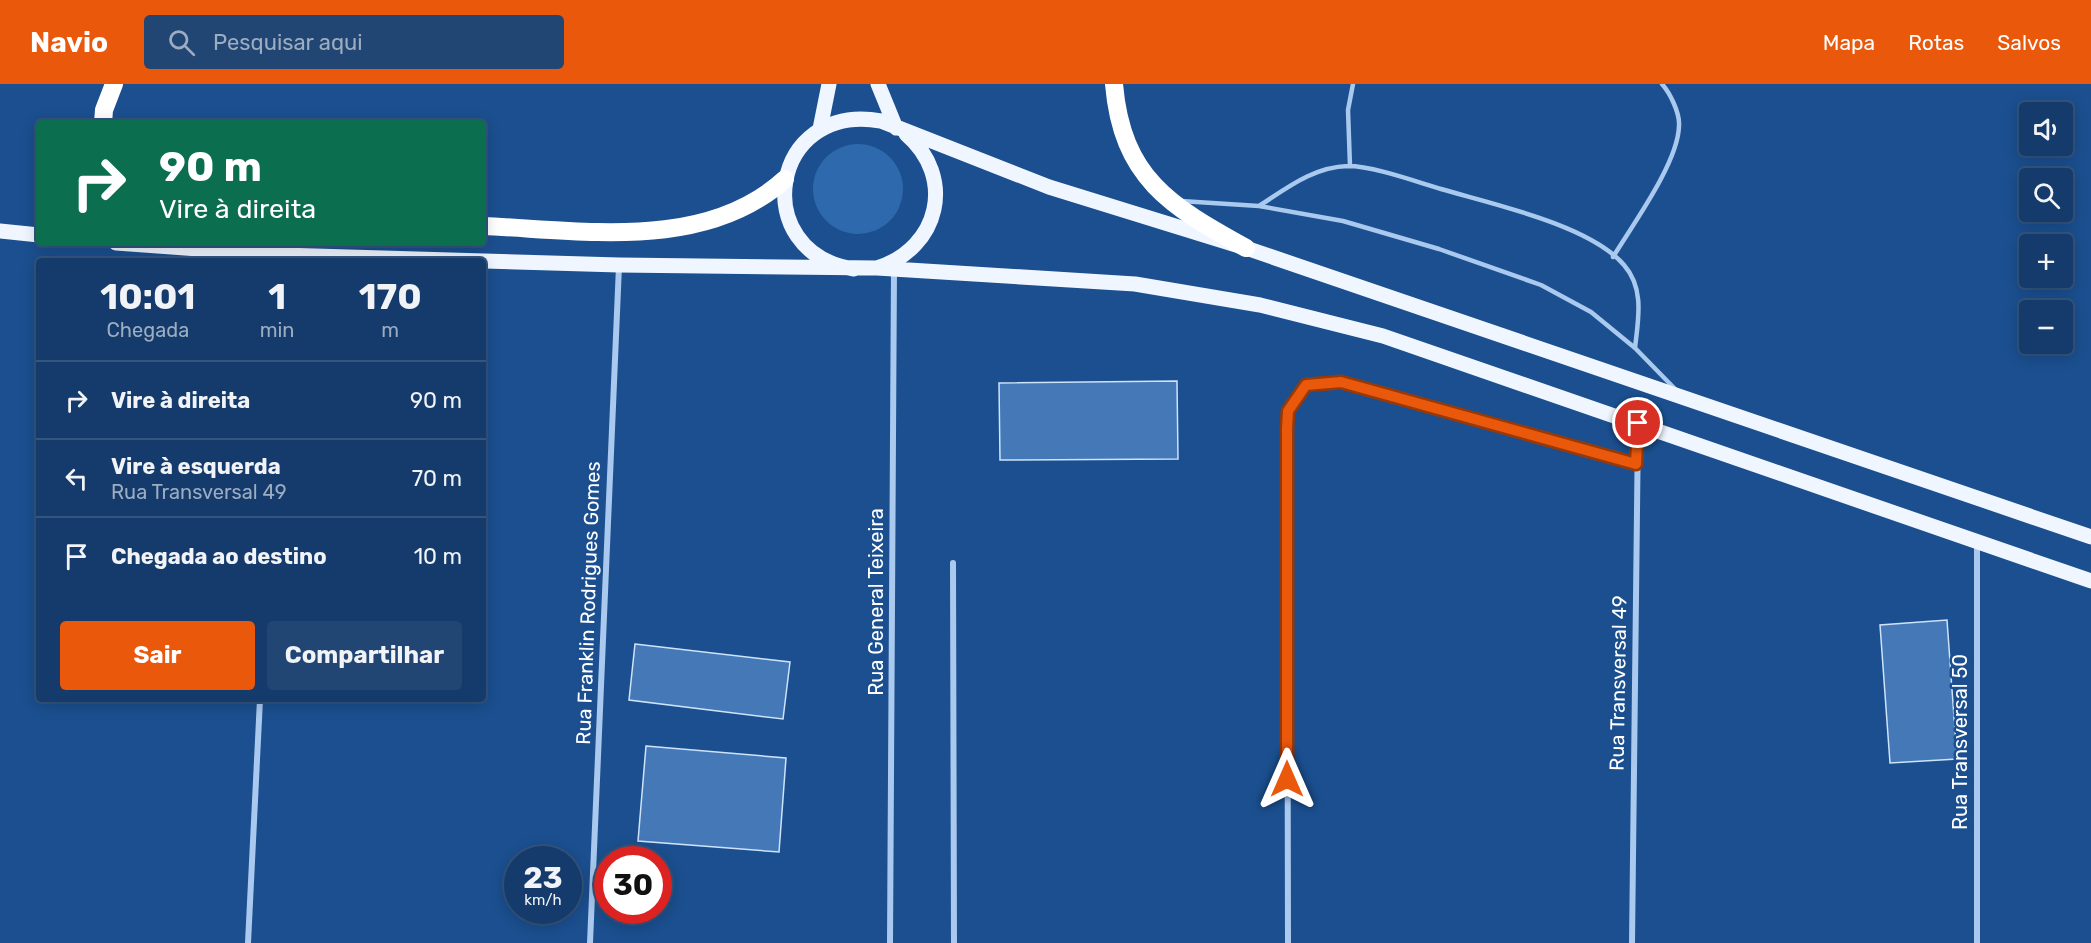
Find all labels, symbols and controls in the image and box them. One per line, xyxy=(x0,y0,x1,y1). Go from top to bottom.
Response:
search box xyxy=(144,15,564,69)
text: Navio xyxy=(30,26,108,59)
icon: search xyxy=(165,26,198,59)
text: Pesquisar aqui xyxy=(213,29,363,56)
text: Mapa xyxy=(1823,30,1875,55)
text: Rotas xyxy=(1908,30,1964,55)
text: Salvos xyxy=(1997,30,2061,55)
map controls xyxy=(2019,102,2073,354)
button: sound xyxy=(2019,102,2073,156)
text: 90 m xyxy=(159,142,262,192)
icon: right xyxy=(60,144,138,222)
button: search xyxy=(2019,168,2073,222)
text: Vire à direita xyxy=(159,193,316,225)
button: + xyxy=(2019,234,2073,288)
text: 10:01 xyxy=(100,275,196,318)
text: 1 xyxy=(268,275,286,318)
text: 170 xyxy=(359,275,422,318)
button: − xyxy=(2019,300,2073,354)
text: Chegada xyxy=(107,318,189,342)
text: min xyxy=(260,318,294,342)
text: m xyxy=(381,318,399,342)
icon: right xyxy=(60,384,93,417)
text: Vire à direita xyxy=(111,387,250,414)
text: 90 m xyxy=(410,387,462,414)
pin xyxy=(1612,397,1663,448)
icon: arrive xyxy=(1621,406,1654,439)
text: Vire à esquerda xyxy=(111,453,281,480)
street label: Rua Franklin Rodrigues Gomes xyxy=(571,461,605,745)
icon: left xyxy=(60,462,93,495)
text: 70 m xyxy=(412,465,462,492)
text: Rua Transversal 49 xyxy=(111,480,287,504)
street label: Rua General Teixeira xyxy=(864,508,888,696)
icon: arrive xyxy=(60,540,93,573)
text: Chegada ao destino xyxy=(111,543,327,570)
text: 10 m xyxy=(414,543,462,570)
street label: Rua Transversal 49 xyxy=(1604,595,1632,771)
button: Sair xyxy=(60,621,255,690)
button: Compartilhar xyxy=(267,621,462,690)
street label: Rua Transversal 50 xyxy=(1948,654,1972,830)
position arrow xyxy=(1255,747,1319,811)
speed limit sign: 30 xyxy=(594,846,672,924)
text: 23 xyxy=(523,860,563,896)
text: km/h xyxy=(524,891,562,909)

